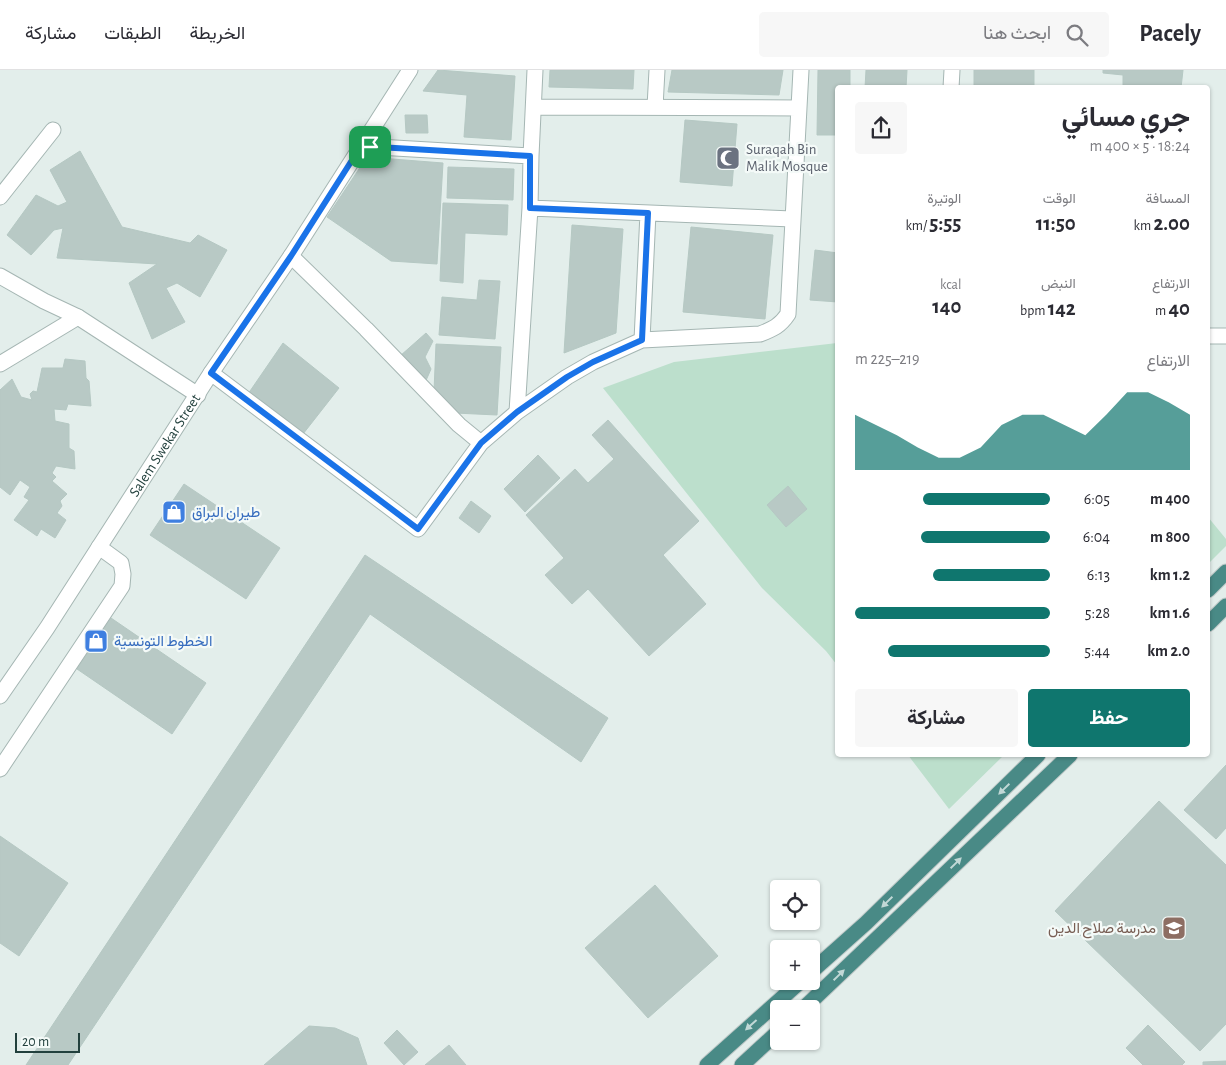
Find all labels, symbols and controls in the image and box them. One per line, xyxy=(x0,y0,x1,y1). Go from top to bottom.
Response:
search box xyxy=(759,12,1109,57)
icon: search xyxy=(1063,21,1091,49)
text: Pacely xyxy=(1139,22,1201,46)
text: ابحث هنا xyxy=(983,24,1051,43)
text: مشاركة xyxy=(25,25,76,43)
text: الطبقات xyxy=(104,25,161,43)
text: الخريطة xyxy=(189,25,245,43)
button: share xyxy=(855,102,907,154)
text: جري مسائي xyxy=(1062,104,1190,132)
pin xyxy=(349,126,391,168)
icon: arrive xyxy=(356,133,384,161)
text: 18:24 · 5 × 400 m xyxy=(1090,138,1190,154)
place label: Suraqah Bin Malik Mosque xyxy=(746,142,828,174)
mosque icon: Suraqah Bin Malik Mosque xyxy=(715,145,741,171)
text: الوتيرة xyxy=(927,192,961,206)
text: الوقت xyxy=(1043,192,1076,206)
text: المسافة xyxy=(1146,192,1190,206)
text: 5:55 xyxy=(929,213,961,234)
text: 11:50 xyxy=(1036,213,1076,234)
text: 2.00 xyxy=(1153,213,1190,234)
text: /km xyxy=(905,219,929,233)
text: km xyxy=(1134,219,1153,233)
text: النبض xyxy=(1041,277,1076,291)
text: الارتفاع xyxy=(1152,277,1190,291)
text: kcal xyxy=(940,278,961,292)
text: 140 xyxy=(932,296,961,317)
text: 142 xyxy=(1048,298,1076,319)
text: 40 xyxy=(1168,298,1190,319)
text: bpm xyxy=(1020,304,1048,318)
text: m xyxy=(1155,304,1168,318)
text: 219–225 m xyxy=(855,351,920,367)
text: الارتفاع xyxy=(1147,353,1190,369)
street label: Salem Swekar Street xyxy=(126,391,203,499)
text: 6:05 xyxy=(1084,491,1110,507)
text: 400 m xyxy=(1150,491,1190,507)
shop icon: طيران البراق xyxy=(161,499,187,525)
place label: طيران البراق xyxy=(192,505,260,521)
text: 6:04 xyxy=(1083,529,1110,545)
text: 800 m xyxy=(1150,529,1190,545)
text: 6:13 xyxy=(1087,567,1110,583)
text: 1.2 km xyxy=(1150,567,1190,583)
text: 5:28 xyxy=(1085,605,1110,621)
text: 1.6 km xyxy=(1150,605,1190,621)
shop icon: الخطوط التونسية xyxy=(83,628,109,654)
place label: الخطوط التونسية xyxy=(114,634,212,650)
text: 5:44 xyxy=(1084,643,1110,659)
text: 2.0 km xyxy=(1147,643,1190,659)
button: مشاركة xyxy=(855,689,1018,747)
button: حفظ xyxy=(1028,689,1190,747)
one-way arrow xyxy=(998,783,1010,795)
one-way arrow xyxy=(950,857,962,869)
map controls xyxy=(770,880,820,1050)
button: locate xyxy=(770,880,820,930)
one-way arrow xyxy=(881,896,893,908)
school or university icon: مدرسة صلاح الدين xyxy=(1161,915,1187,941)
place label: مدرسة صلاح الدين xyxy=(1048,921,1156,939)
button: + xyxy=(770,940,820,990)
one-way arrow xyxy=(832,969,844,981)
button: − xyxy=(770,1000,820,1050)
one-way arrow xyxy=(745,1020,758,1031)
scale bar xyxy=(15,1030,80,1053)
text: 20 m xyxy=(22,1035,49,1049)

